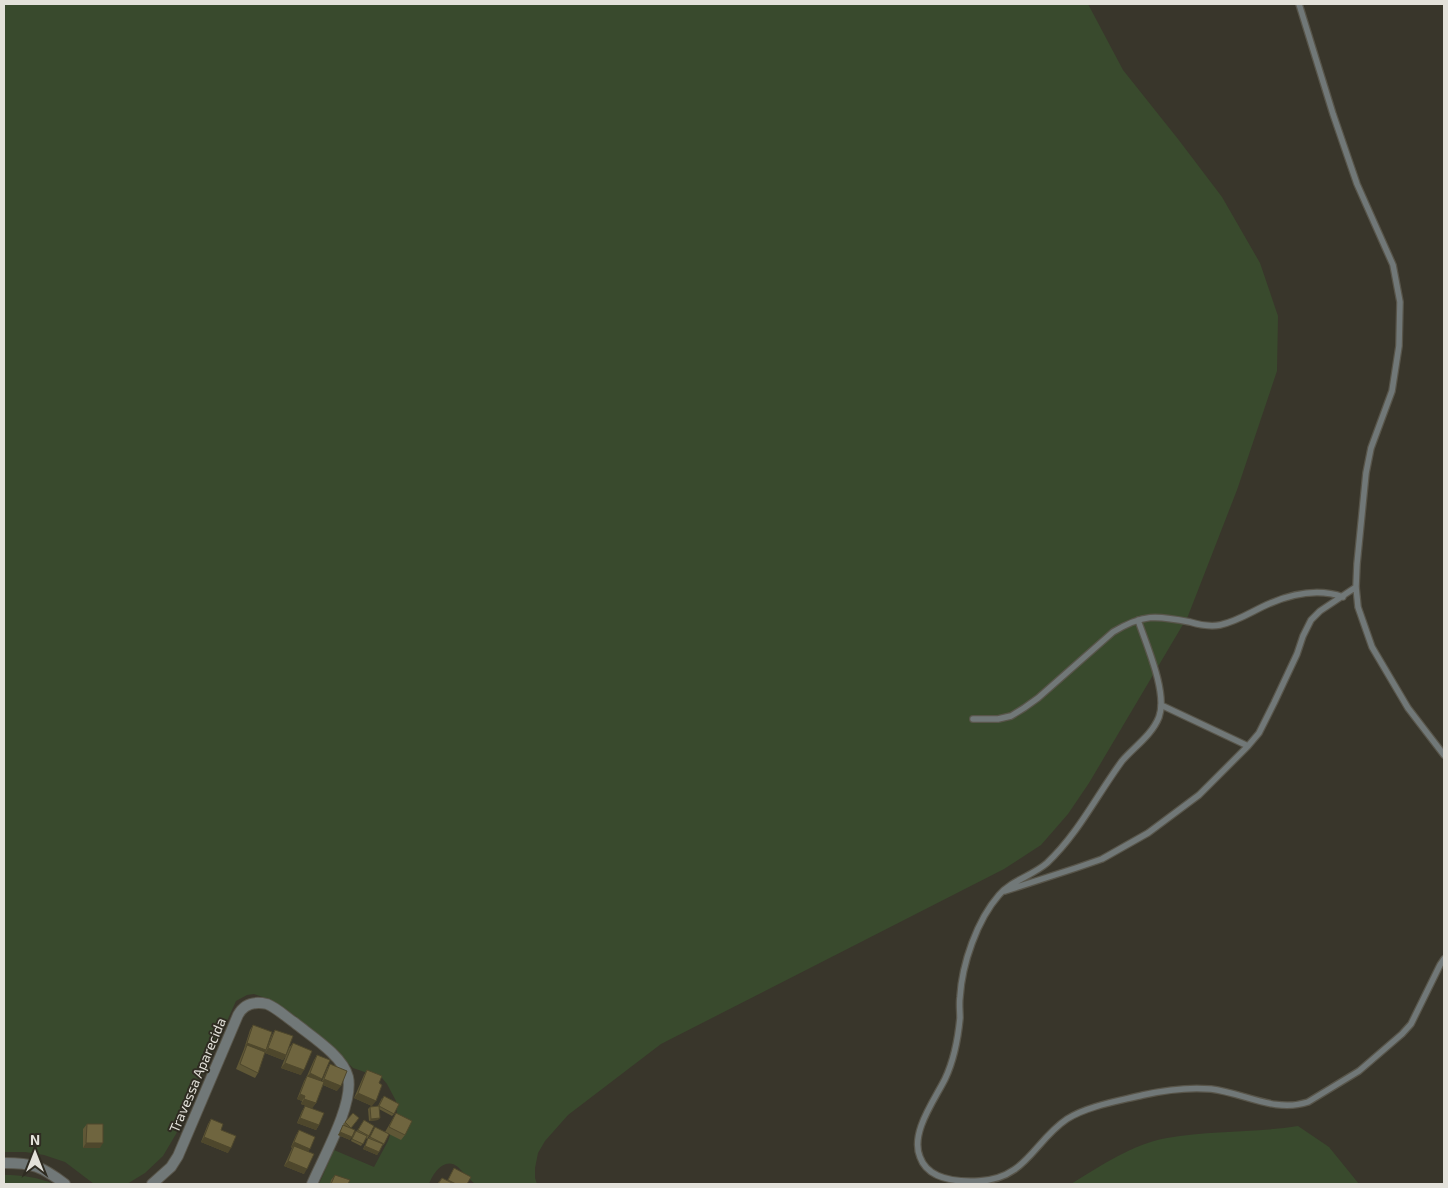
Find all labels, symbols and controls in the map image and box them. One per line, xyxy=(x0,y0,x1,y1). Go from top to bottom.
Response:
street label: Travessa Aparecida xyxy=(165,1015,229,1135)
north arrow xyxy=(10,1128,60,1178)
text: N xyxy=(30,1131,40,1148)

